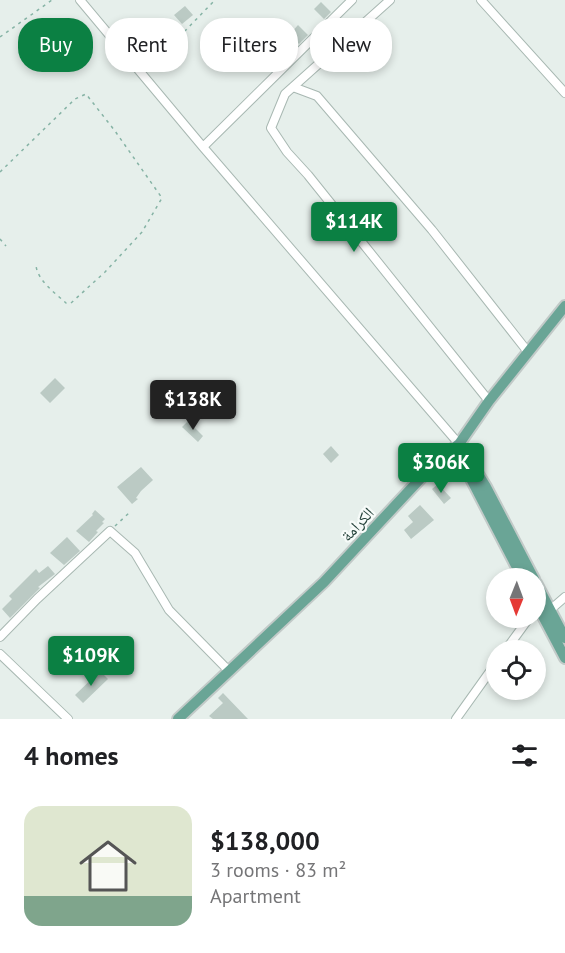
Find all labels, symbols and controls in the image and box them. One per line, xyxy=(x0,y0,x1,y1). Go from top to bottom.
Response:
chip: Buy xyxy=(18,18,93,72)
chip: Rent xyxy=(105,18,188,72)
chip: Filters xyxy=(200,18,298,72)
chip: New xyxy=(310,18,392,72)
pin: $114K xyxy=(312,202,396,253)
text: $114K xyxy=(325,208,383,234)
pin: $138K xyxy=(151,380,235,431)
text: $138K xyxy=(164,386,222,412)
pin: $306K xyxy=(399,443,483,494)
text: $306K xyxy=(412,449,470,475)
street label: الكرامة xyxy=(336,503,378,545)
north arrow xyxy=(486,568,546,628)
map controls xyxy=(486,568,546,700)
pin: $109K xyxy=(49,636,133,687)
button: locate xyxy=(486,640,546,700)
text: $109K xyxy=(62,642,120,668)
text: 4 homes xyxy=(24,739,119,772)
icon: filters xyxy=(508,739,541,772)
text: $138,000 xyxy=(210,824,320,857)
icon: home xyxy=(72,830,144,902)
text: 3 rooms · 83 m² xyxy=(210,857,346,883)
text: Apartment xyxy=(210,883,301,909)

